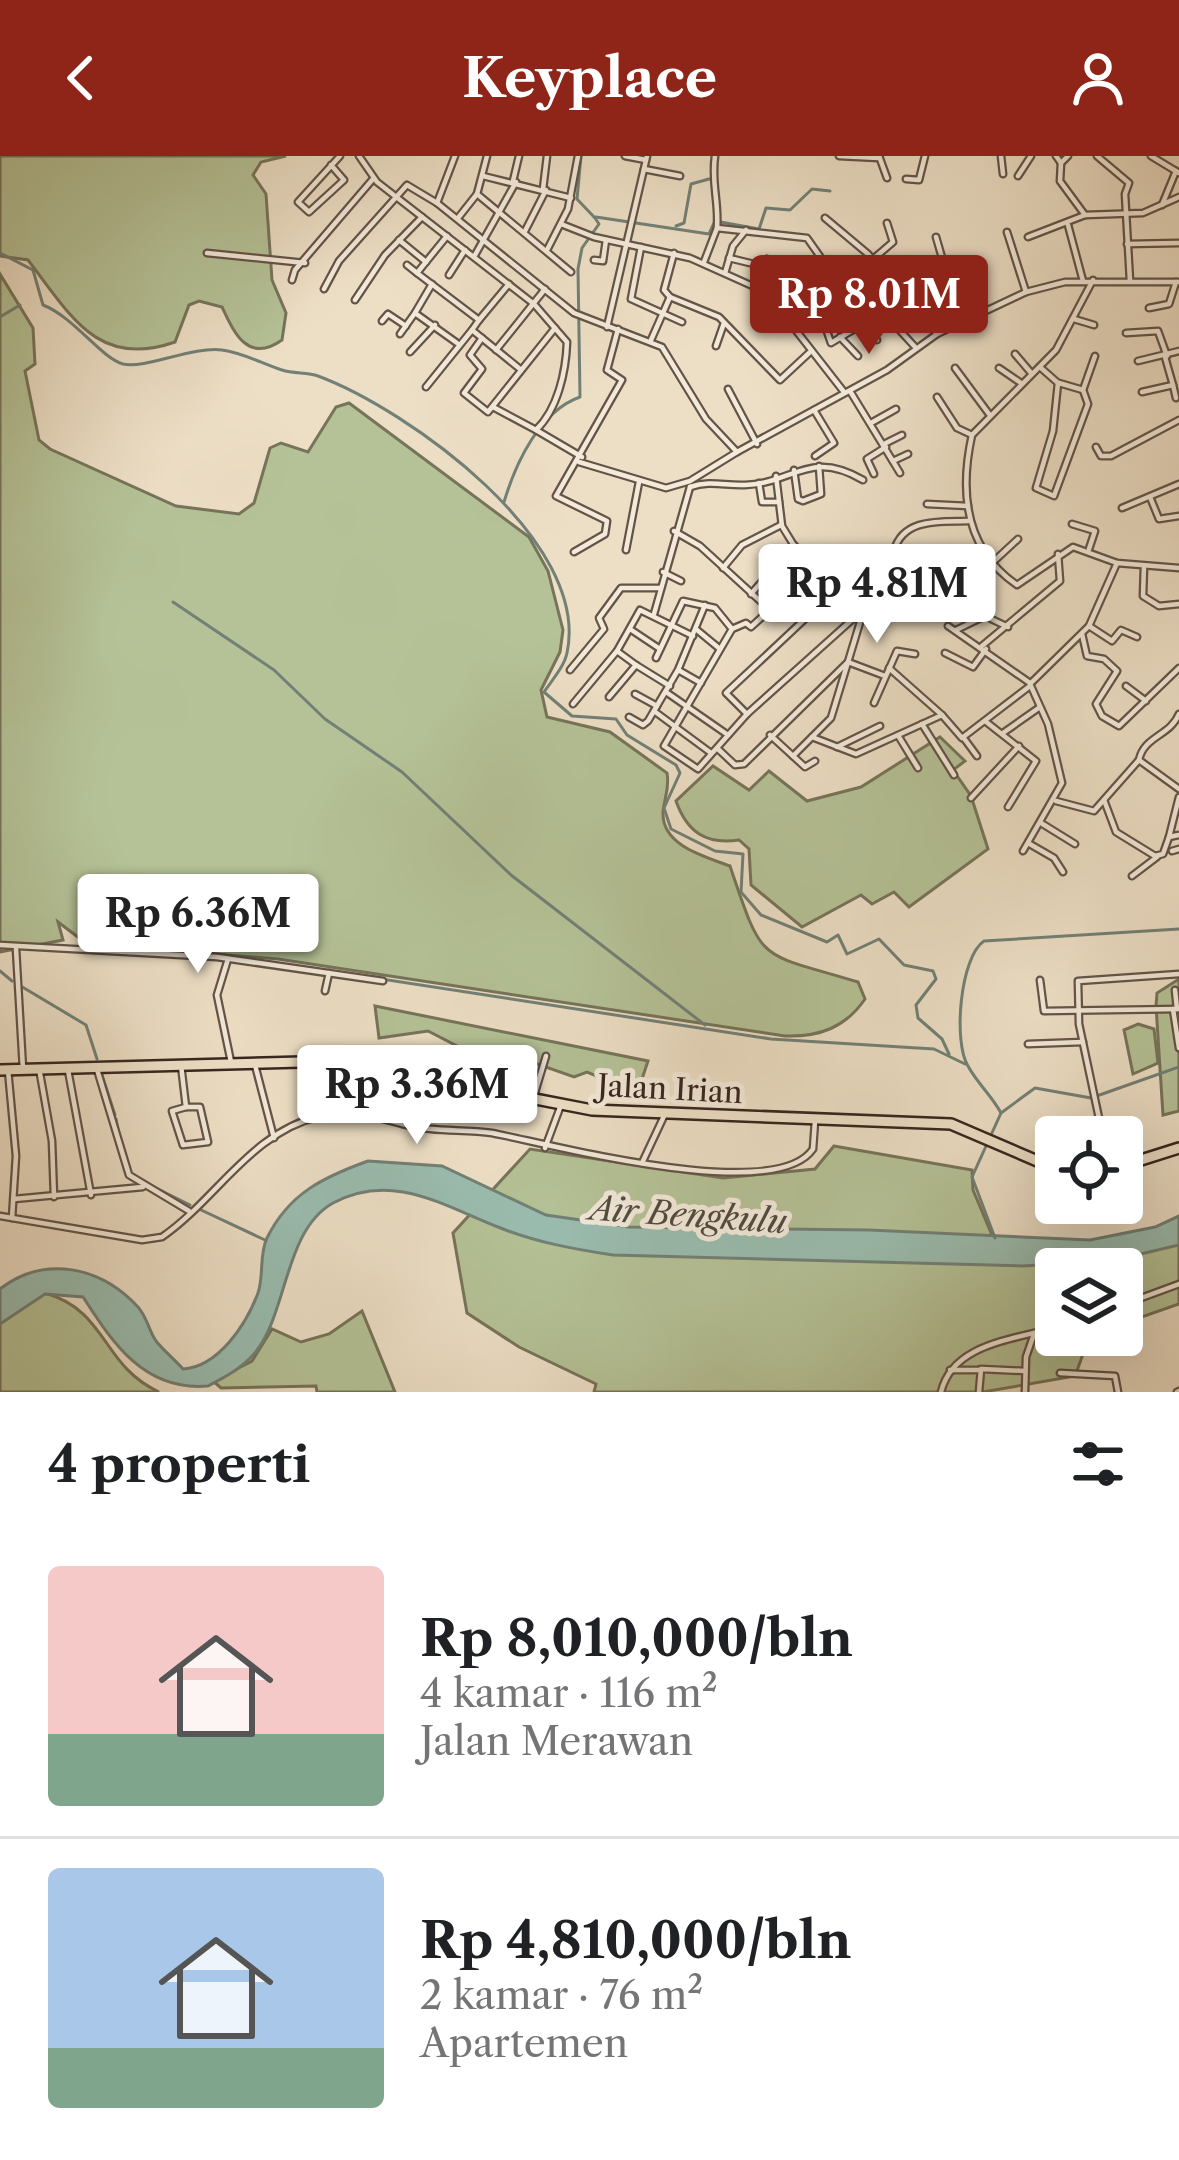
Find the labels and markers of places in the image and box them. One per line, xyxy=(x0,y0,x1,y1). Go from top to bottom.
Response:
pin: Rp 8.01M xyxy=(745,255,993,357)
pin: Rp 4.81M xyxy=(753,544,1001,646)
pin: Rp 6.36M xyxy=(74,874,322,976)
pin: Rp 3.36M xyxy=(293,1045,541,1147)

